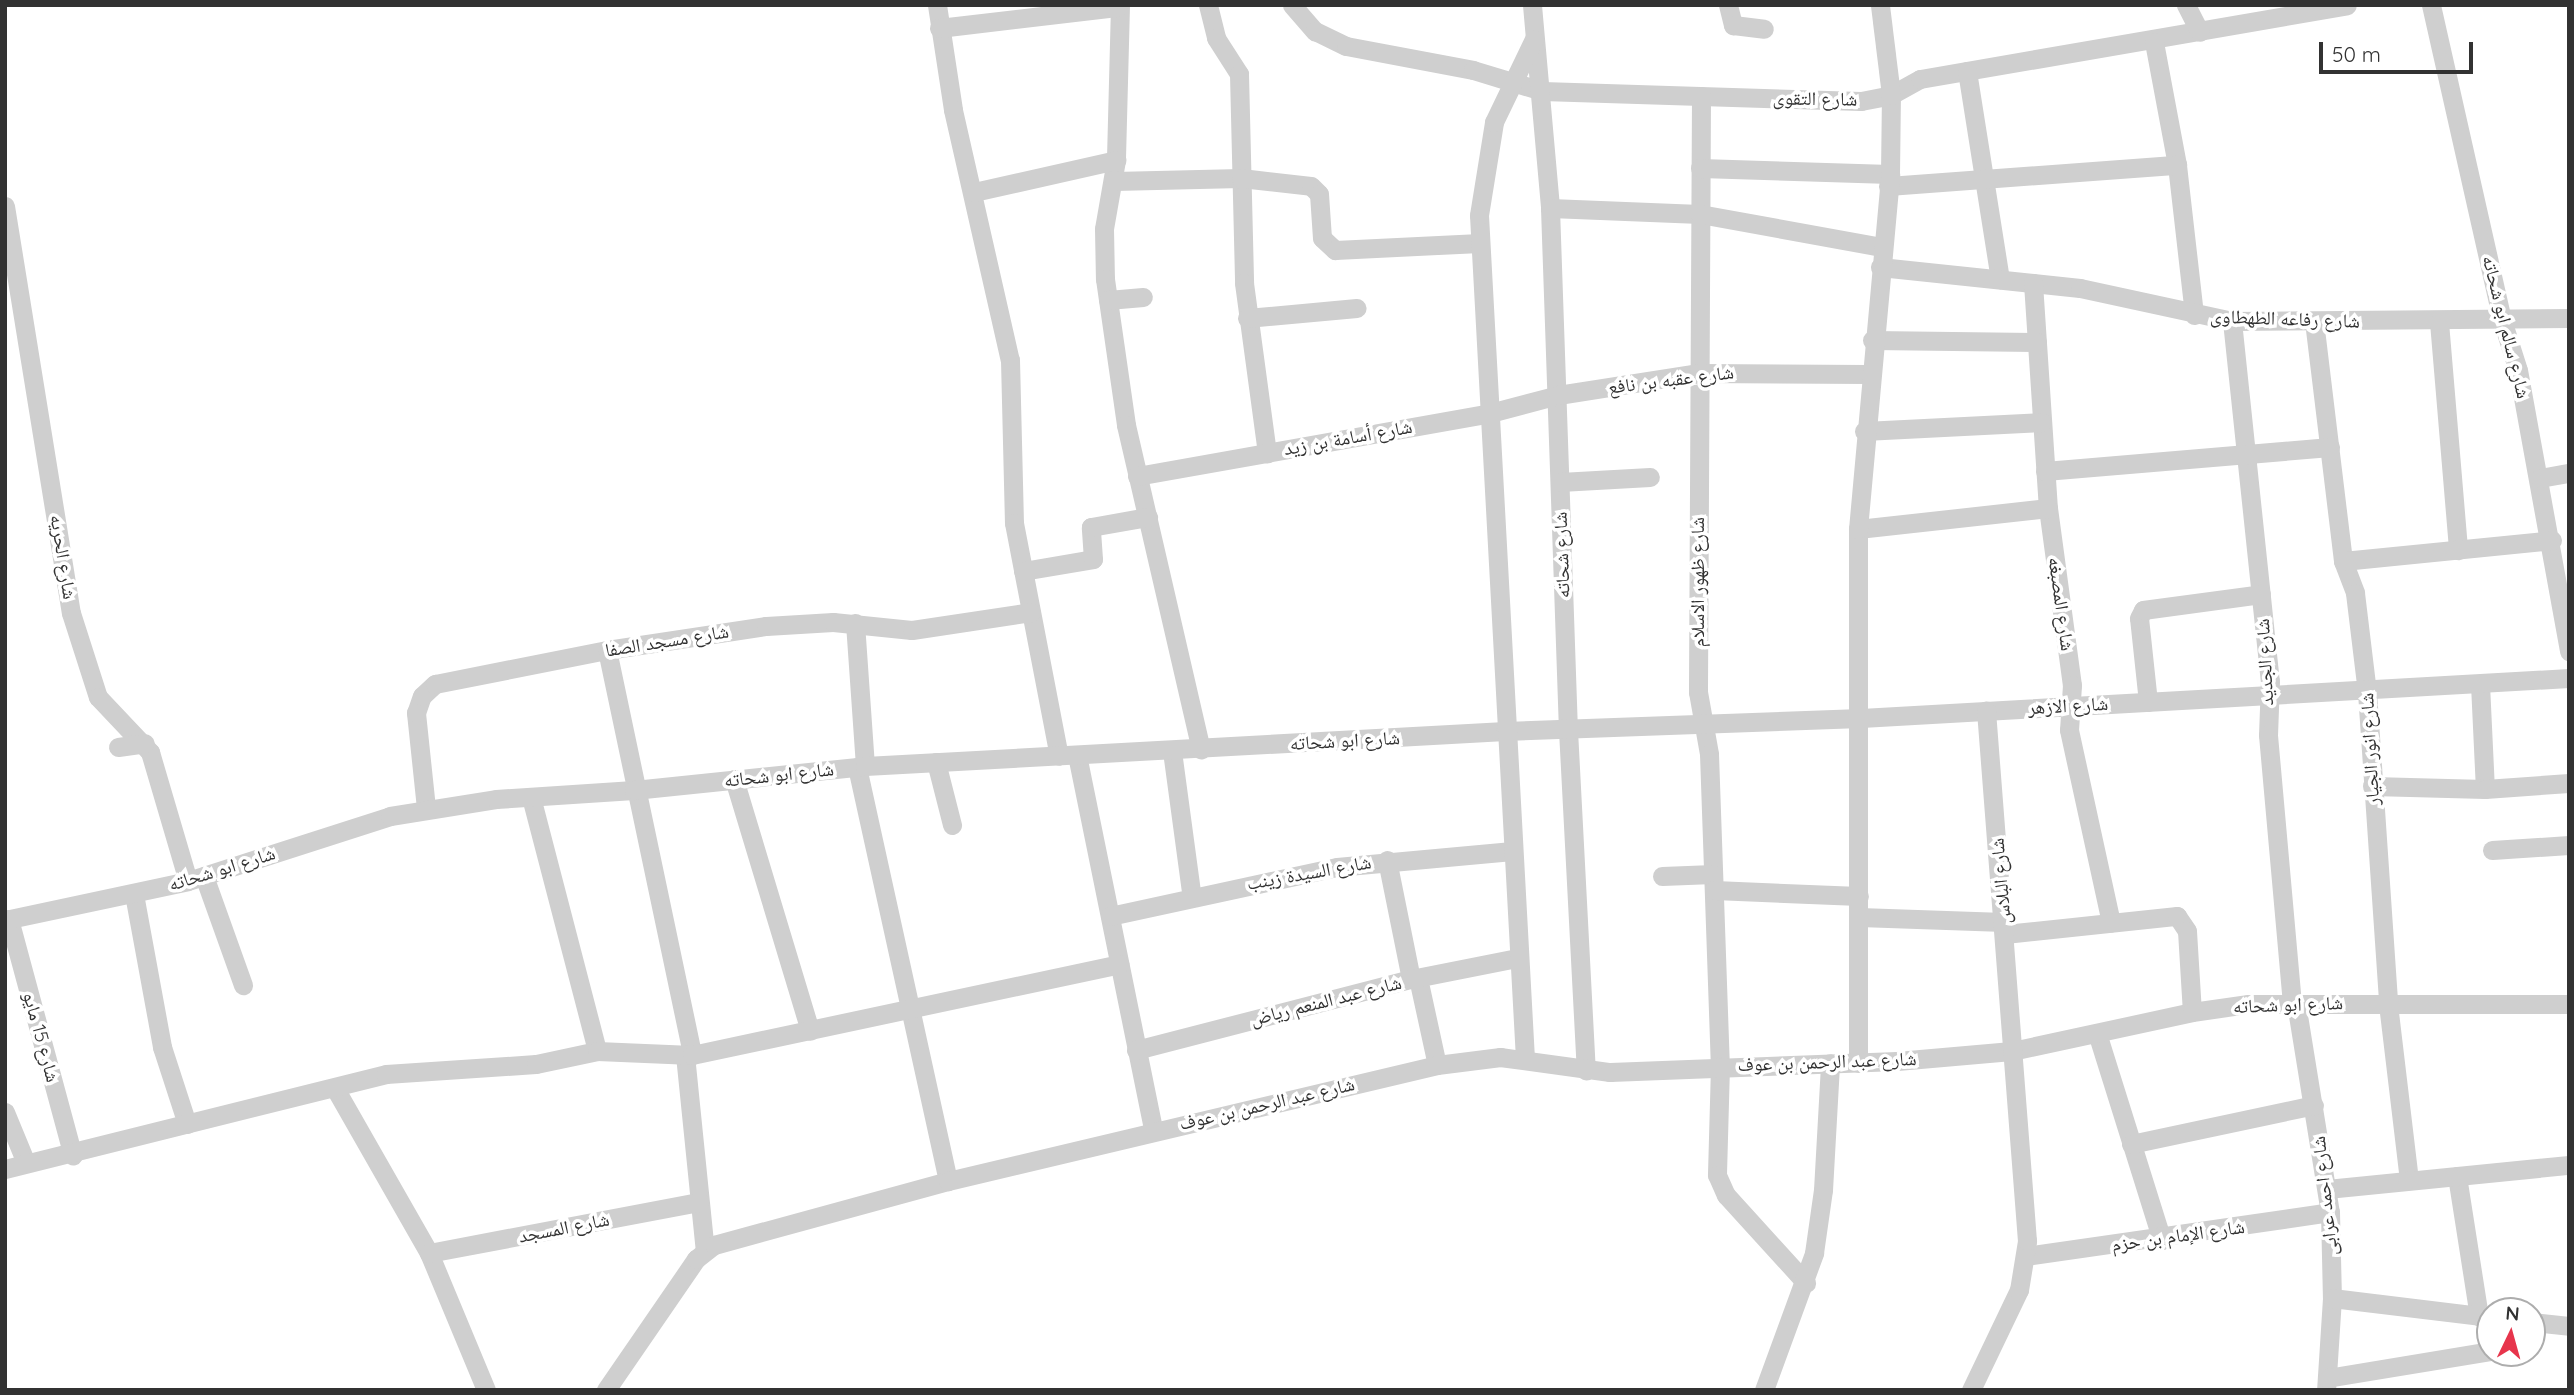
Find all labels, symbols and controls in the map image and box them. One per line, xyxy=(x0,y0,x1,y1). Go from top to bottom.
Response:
scale bar xyxy=(2322,28,2476,72)
text: 50 m xyxy=(2332,41,2381,67)
street label: شارع التقوى xyxy=(1772,87,1858,111)
street label: شارع سالم ابو شحاته xyxy=(2477,253,2535,401)
street label: شارع رفاعه الطهطاوى xyxy=(2210,305,2360,333)
street label: شارع عقبه بن نافع xyxy=(1607,361,1735,399)
street label: شارع أسامة بن زيد xyxy=(1282,415,1414,461)
street label: شارع شحاته xyxy=(1549,511,1575,599)
street label: شارع الحريه xyxy=(45,513,81,601)
street label: شارع ظهور الاسلام xyxy=(1687,517,1709,647)
street label: شارع المصبغه xyxy=(2043,556,2079,652)
street label: شارع الجديد xyxy=(2251,618,2279,706)
street label: شارع مسجد الصفا xyxy=(604,620,730,662)
street label: شارع انور الجيار xyxy=(2356,692,2384,806)
street label: شارع الازهر xyxy=(2027,693,2109,719)
street label: شارع ابو شحاته xyxy=(1289,727,1401,755)
street label: شارع ابو شحاته xyxy=(723,758,835,792)
street label: شارع البلاس xyxy=(1986,837,2016,925)
street label: شارع ابو شحاته xyxy=(166,842,278,896)
street label: شارع السيدة زينب xyxy=(1245,851,1373,895)
street label: شارع عبد المنعم رياض xyxy=(1248,971,1404,1031)
street label: شارع 15 مايو xyxy=(18,989,64,1085)
street label: شارع ابو شحاته xyxy=(2233,992,2343,1018)
street label: شارع عبد الرحمن بن عوف xyxy=(1737,1047,1917,1077)
street label: شارع عبد الرحمن بن عوف xyxy=(1177,1073,1357,1135)
street label: شارع احمد عرابى xyxy=(2307,1135,2343,1257)
street label: شارع المسجد xyxy=(517,1208,611,1248)
street label: شارع الإمام بن حزم xyxy=(2110,1215,2246,1257)
north arrow xyxy=(2476,1297,2546,1367)
text: N xyxy=(2505,1301,2521,1326)

